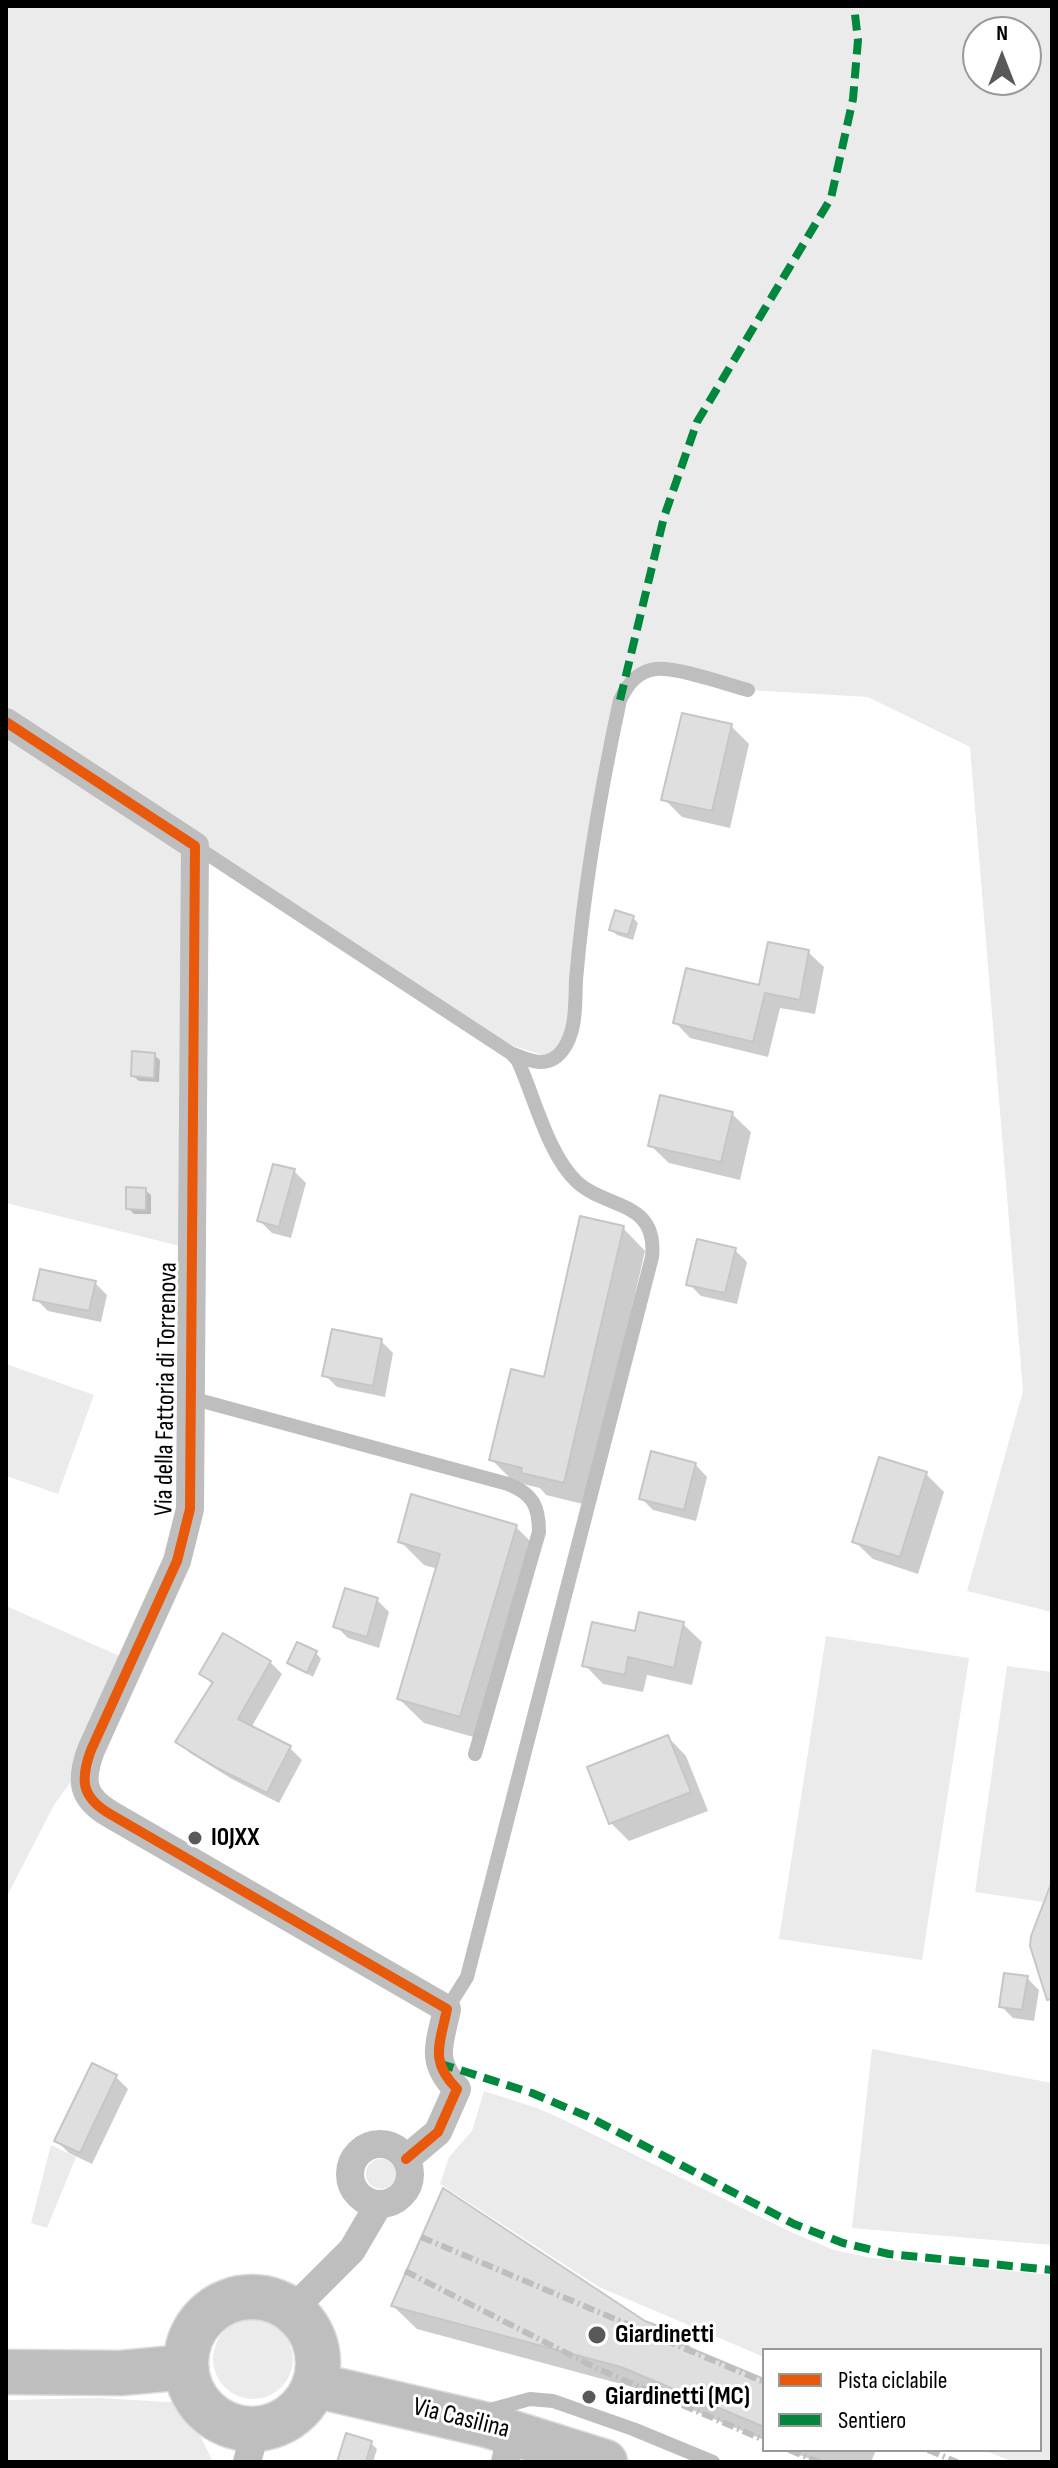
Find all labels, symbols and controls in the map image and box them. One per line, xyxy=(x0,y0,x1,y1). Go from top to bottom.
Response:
north arrow xyxy=(962,16,1042,96)
text: N xyxy=(996,20,1008,47)
street label: Via della Fattoria di Torrenova xyxy=(149,1262,185,1516)
place label: I0JXX xyxy=(211,1822,259,1854)
marker: I0JXX xyxy=(186,1829,204,1847)
place label: Giardinetti xyxy=(615,2319,714,2351)
marker: Giardinetti xyxy=(586,2324,608,2346)
legend xyxy=(762,2348,1042,2452)
text: Pista ciclabile xyxy=(838,2366,947,2395)
place label: Giardinetti (MC) xyxy=(605,2381,750,2413)
marker: Giardinetti (MC) xyxy=(580,2388,598,2406)
street label: Via Casilina xyxy=(409,2392,513,2446)
text: Sentiero xyxy=(838,2406,906,2435)

